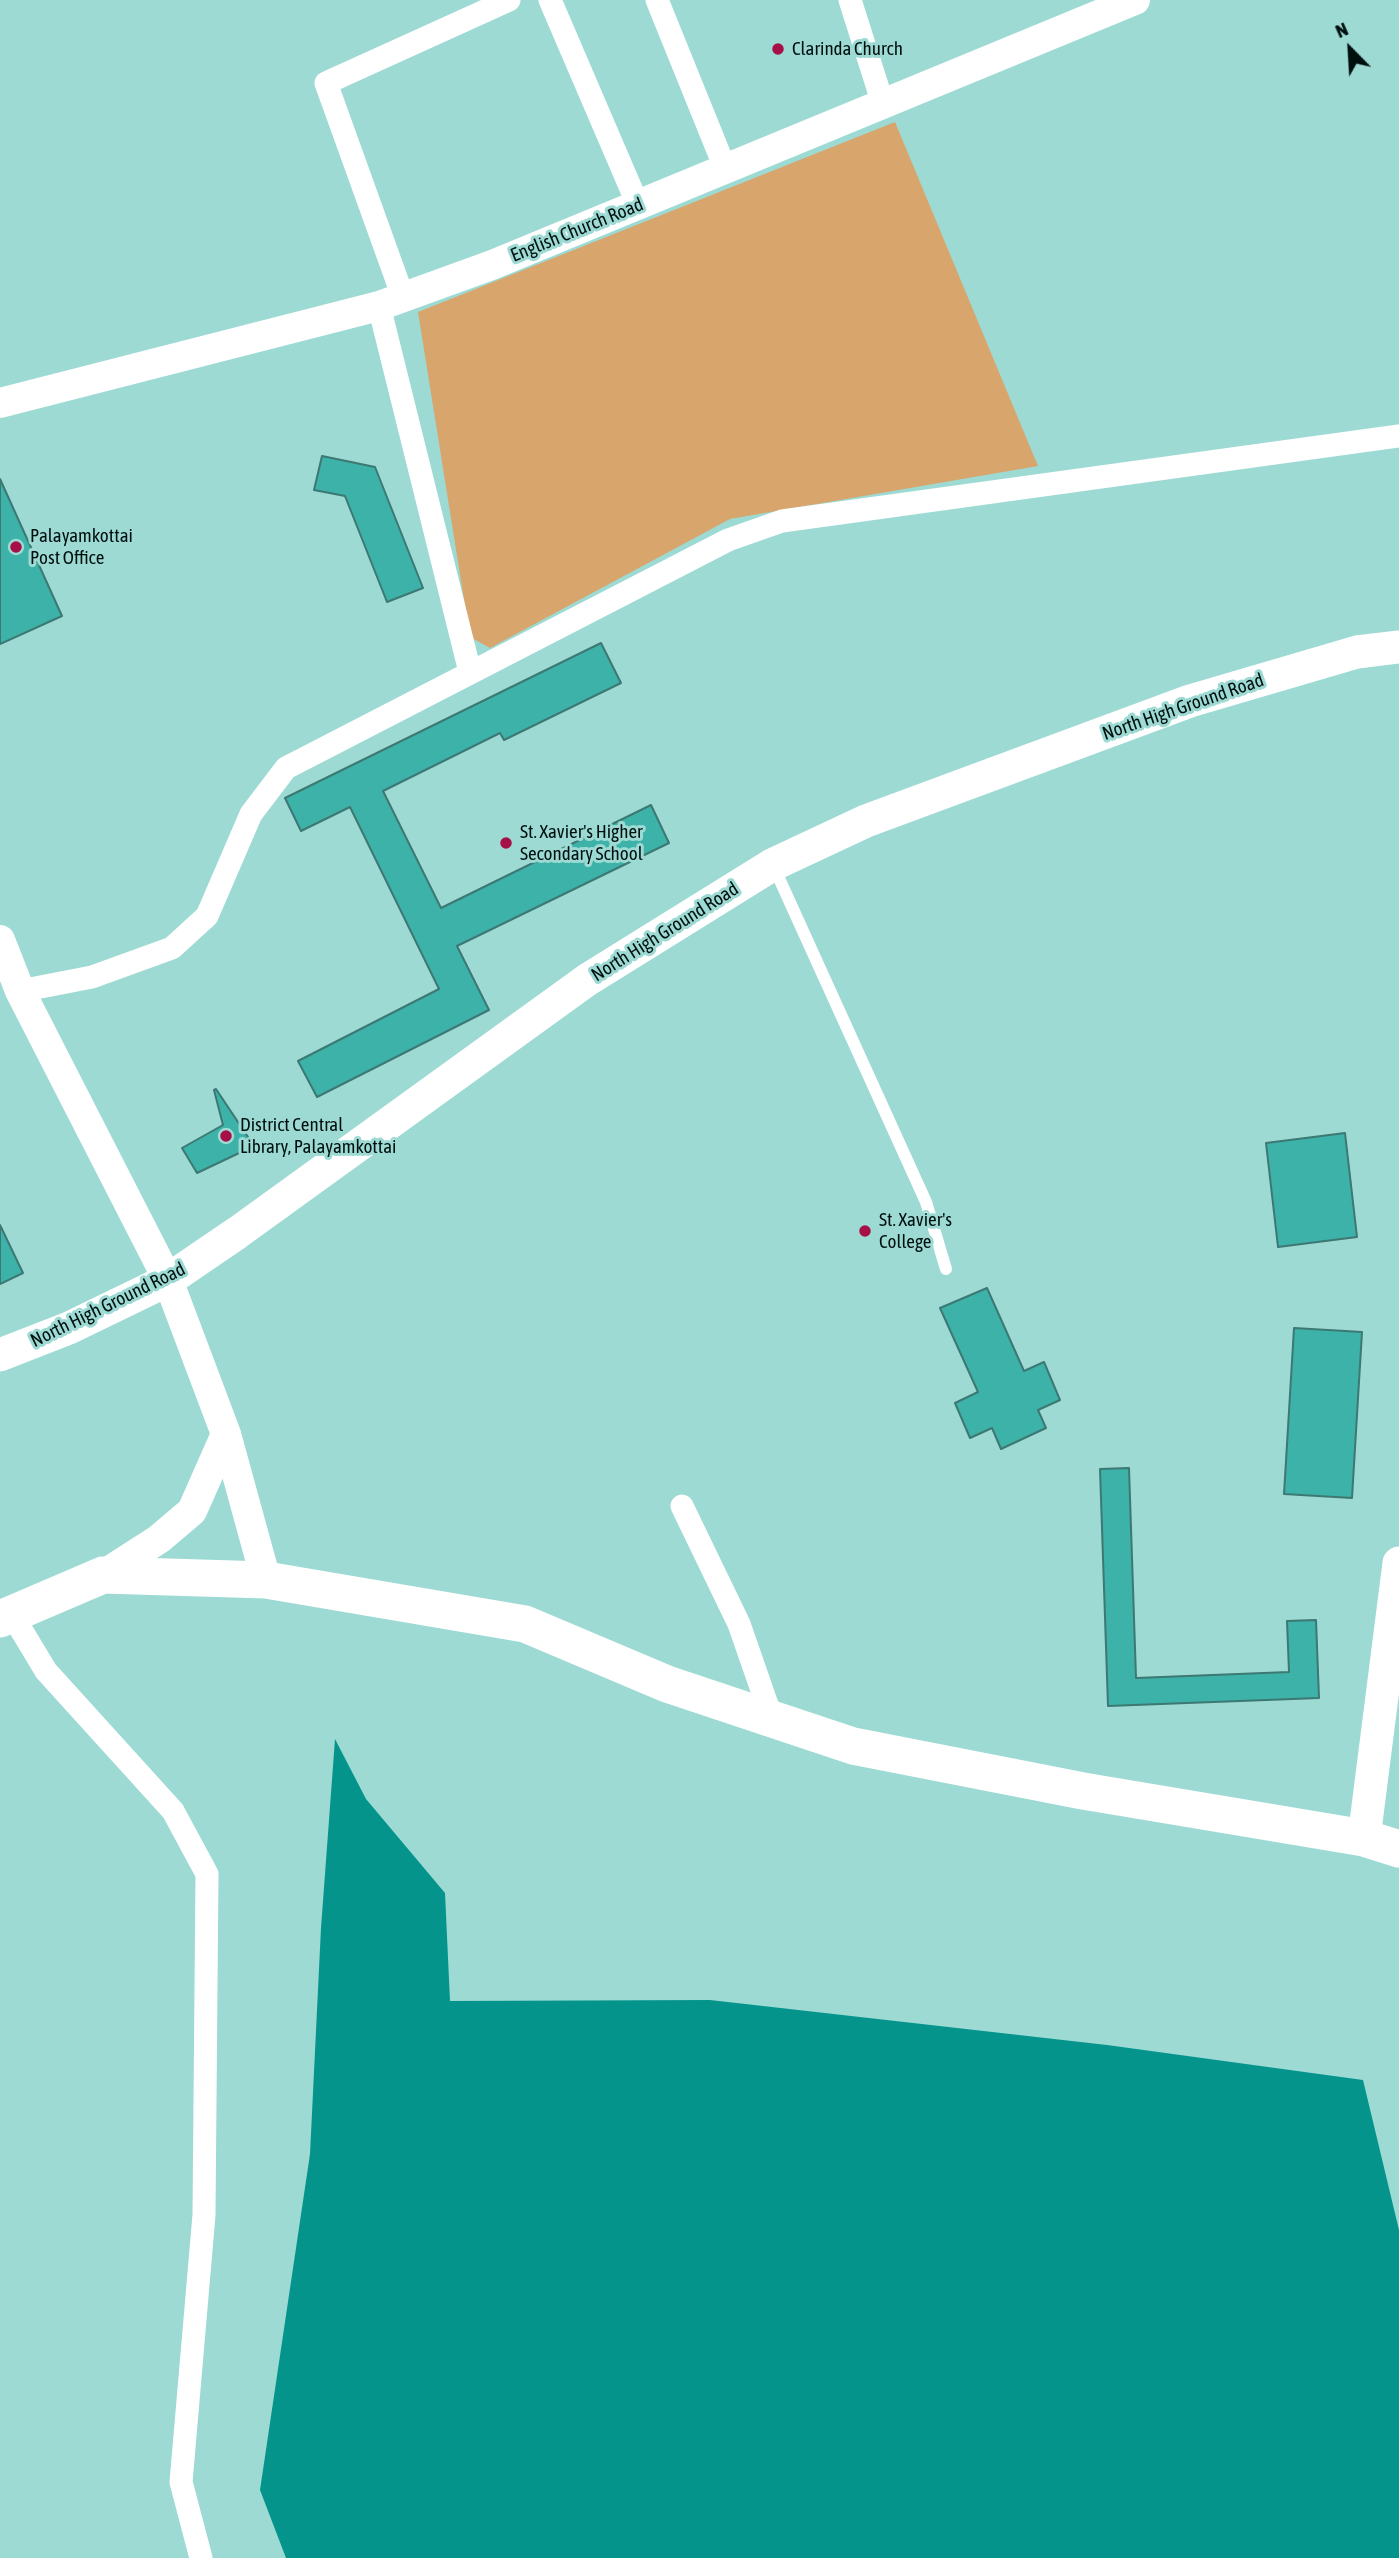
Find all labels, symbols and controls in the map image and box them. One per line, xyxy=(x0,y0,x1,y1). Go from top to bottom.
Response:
north arrow xyxy=(1315,14,1385,84)
text: N xyxy=(1332,17,1351,42)
place label: Clarinda Church xyxy=(792,38,903,60)
marker: Clarinda Church xyxy=(770,41,786,57)
street label: English Church Road xyxy=(507,193,647,267)
place label: Palayamkottai Post Office xyxy=(30,525,133,569)
marker: Palayamkottai Post Office xyxy=(8,539,24,555)
street label: North High Ground Road xyxy=(1099,669,1267,745)
place label: St. Xavier's Higher Secondary School xyxy=(520,821,643,865)
marker: St. Xavier's Higher Secondary School xyxy=(498,835,514,851)
street label: North High Ground Road xyxy=(587,878,743,986)
place label: District Central Library, Palayamkottai xyxy=(240,1114,396,1158)
marker: District Central Library, Palayamkottai xyxy=(218,1128,234,1144)
place label: St. Xavier's College xyxy=(879,1209,952,1253)
marker: St. Xavier's College xyxy=(857,1223,873,1239)
street label: North High Ground Road xyxy=(27,1258,189,1352)

